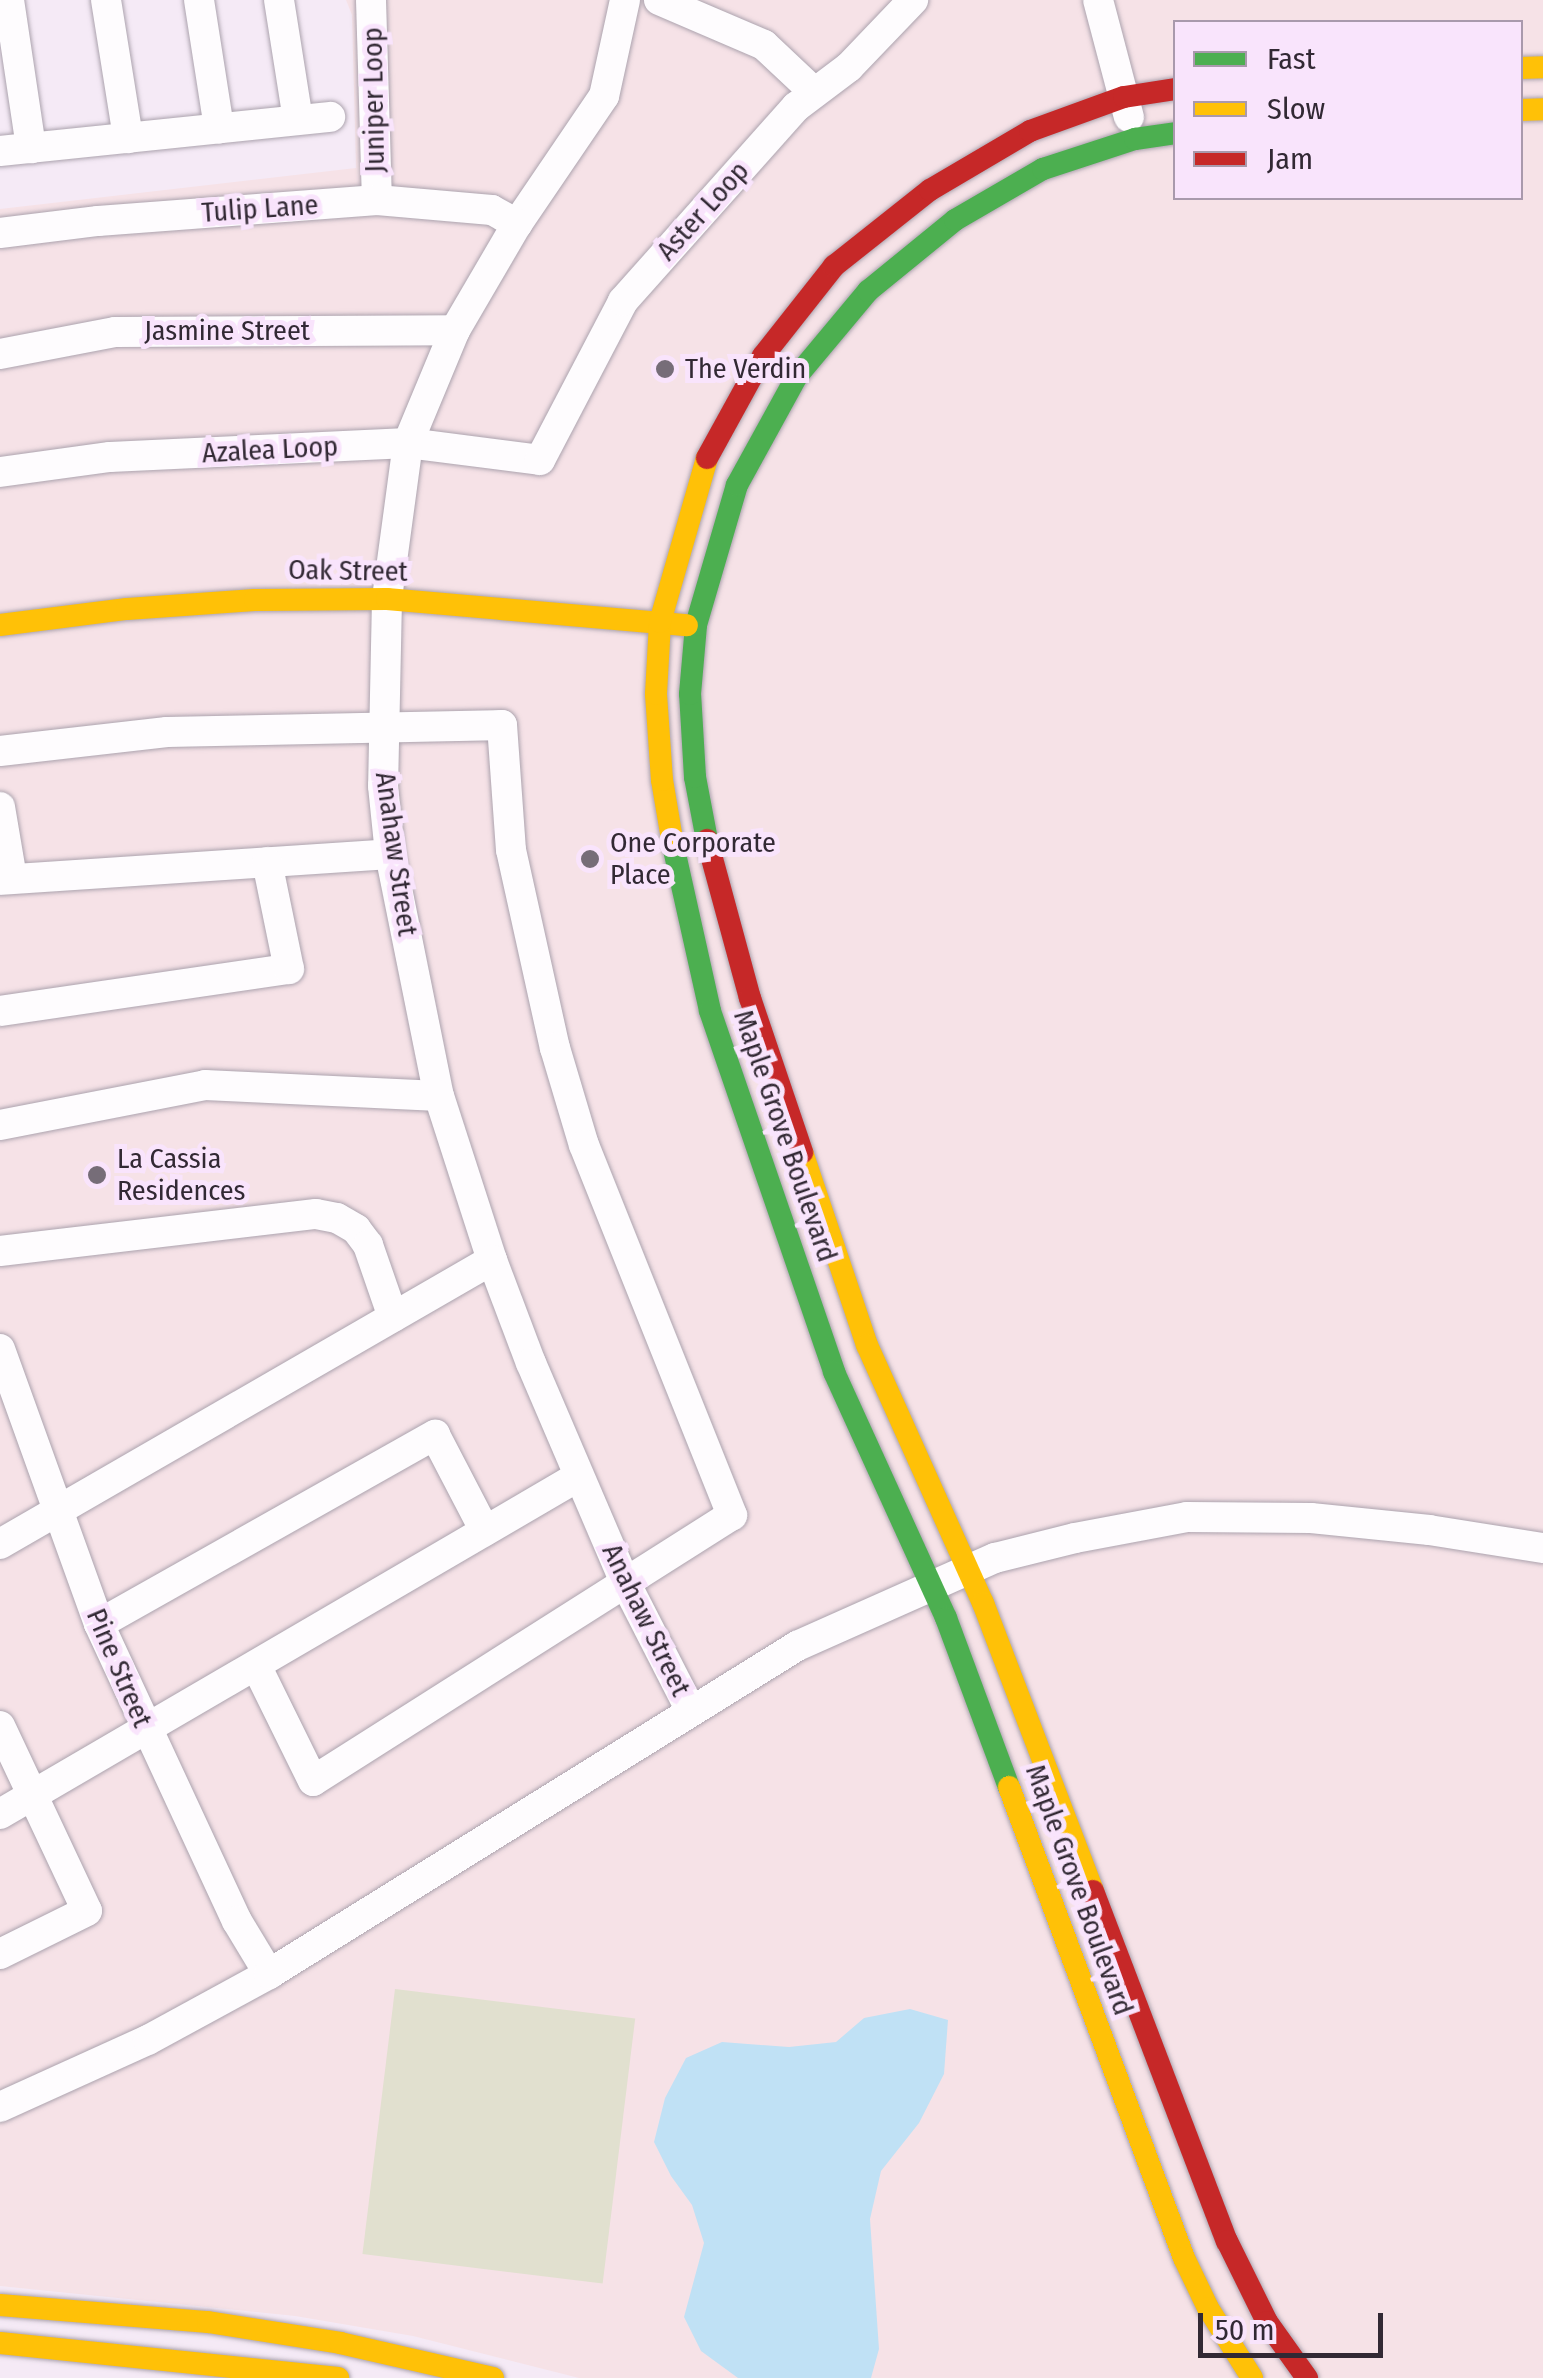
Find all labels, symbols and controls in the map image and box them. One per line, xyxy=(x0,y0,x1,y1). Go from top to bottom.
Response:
legend xyxy=(1173,20,1523,200)
street label: Juniper Loop xyxy=(356,27,392,173)
text: Fast xyxy=(1267,41,1315,77)
text: Slow xyxy=(1267,91,1325,127)
text: Jam xyxy=(1267,141,1313,177)
street label: Aster Loop xyxy=(650,155,756,267)
street label: Tulip Lane xyxy=(201,188,319,230)
street label: Jasmine Street xyxy=(144,314,310,348)
place label: The Verdin xyxy=(685,352,806,386)
marker: The Verdin xyxy=(654,358,676,380)
street label: Azalea Loop xyxy=(201,430,339,470)
street label: Oak Street xyxy=(288,553,408,589)
street label: Anahaw Street xyxy=(368,770,424,938)
place label: One Corporate Place xyxy=(610,826,776,892)
marker: One Corporate Place xyxy=(579,848,601,870)
street label: Maple Grove Boulevard xyxy=(726,1006,844,1266)
place label: La Cassia Residences xyxy=(117,1142,246,1208)
marker: La Cassia Residences xyxy=(86,1164,108,1186)
street label: Anahaw Street xyxy=(595,1538,697,1702)
street label: Pine Street xyxy=(79,1604,159,1732)
street label: Maple Grove Boulevard xyxy=(1018,1760,1140,2020)
scale bar xyxy=(1203,2293,1388,2355)
text: 50 m xyxy=(1215,2312,1275,2348)

